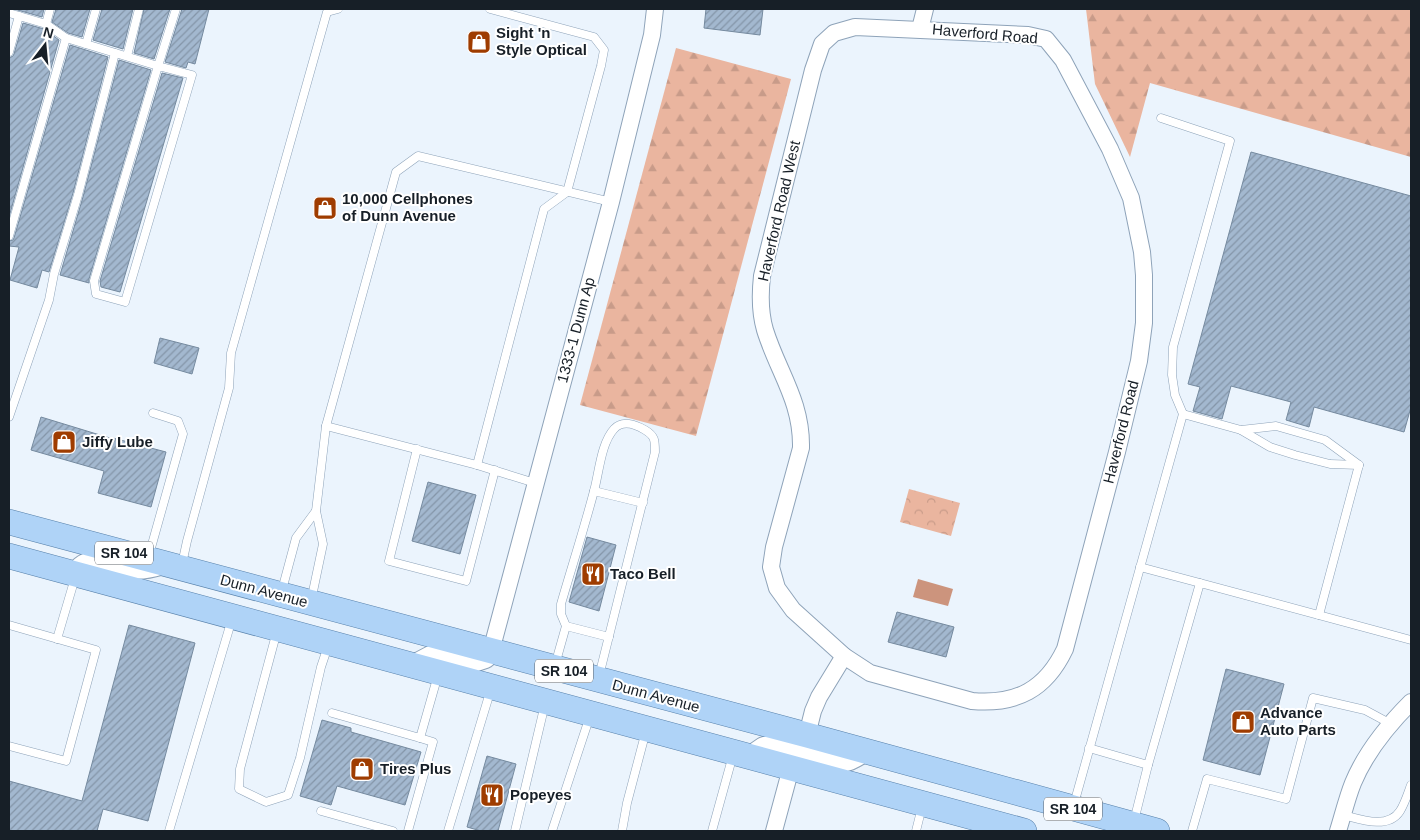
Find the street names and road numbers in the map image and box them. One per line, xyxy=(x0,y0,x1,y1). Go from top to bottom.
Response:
street label: Haverford Road xyxy=(932,20,1039,47)
street label: Haverford Road West xyxy=(754,138,803,283)
street label: 1333-1 Dunn Ap xyxy=(553,275,598,384)
street label: Haverford Road xyxy=(1099,378,1142,485)
road number: SR 104 xyxy=(95,542,153,564)
street label: Dunn Avenue xyxy=(219,571,310,610)
road number: SR 104 xyxy=(535,659,593,682)
street label: Dunn Avenue xyxy=(611,676,702,715)
road number: SR 104 xyxy=(1044,798,1102,821)

